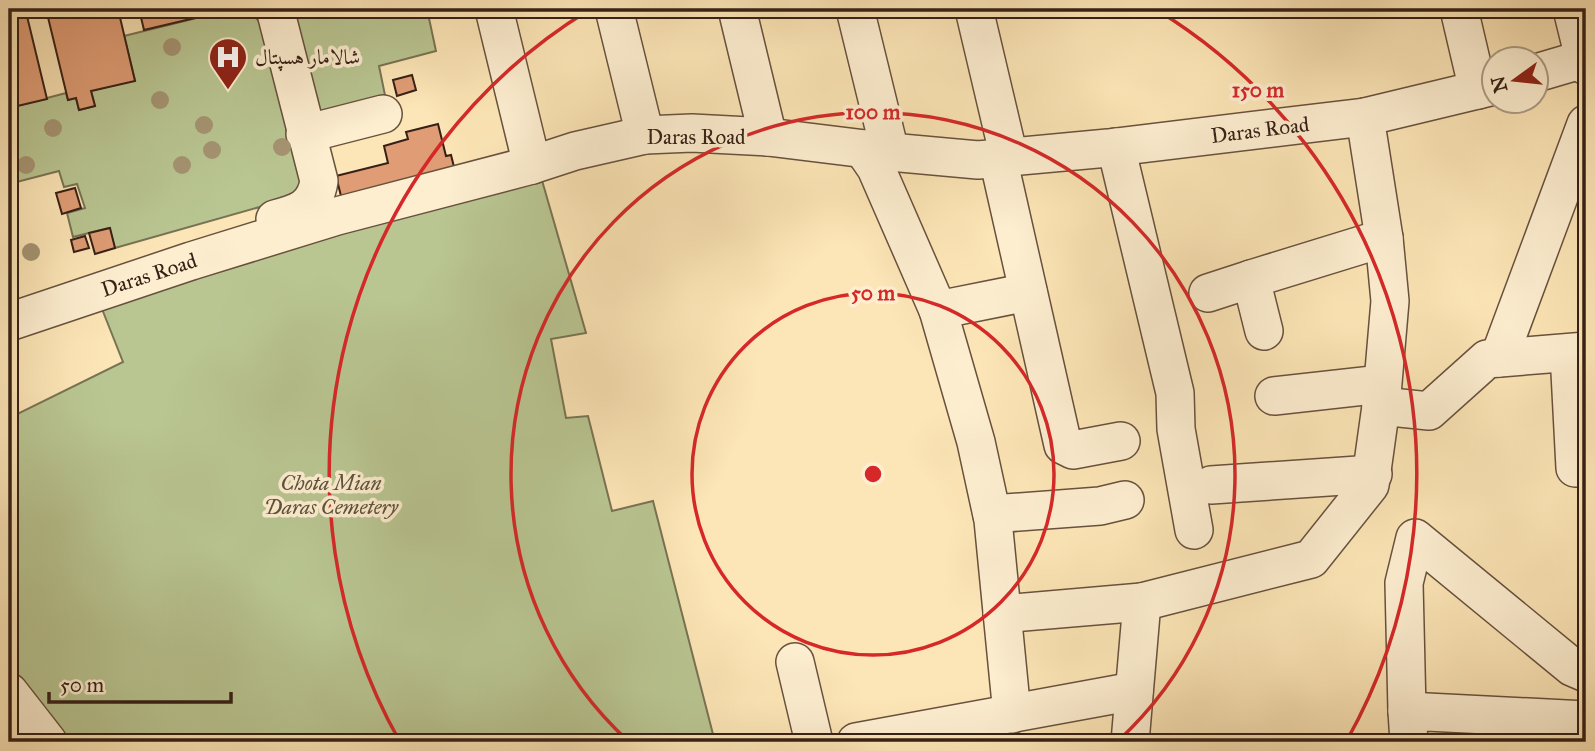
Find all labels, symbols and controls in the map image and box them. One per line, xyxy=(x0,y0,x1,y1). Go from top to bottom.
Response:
hospital icon: شالامار ہسپتال xyxy=(207,36,249,91)
place label: شالامار ہسپتال xyxy=(255,44,360,72)
north arrow xyxy=(1480,46,1550,116)
text: N xyxy=(1486,74,1512,95)
text: 150 m xyxy=(1232,77,1284,103)
text: 100 m xyxy=(846,99,901,125)
street label: Daras Road xyxy=(1209,111,1311,149)
street label: Daras Road xyxy=(646,124,746,150)
street label: Daras Road xyxy=(98,247,201,303)
text: 50 m xyxy=(851,280,895,306)
centre of rings xyxy=(861,462,885,486)
park label: Chota Mian Daras Cemetery xyxy=(264,470,399,520)
scale bar xyxy=(49,660,231,704)
text: 50 m xyxy=(60,672,105,698)

